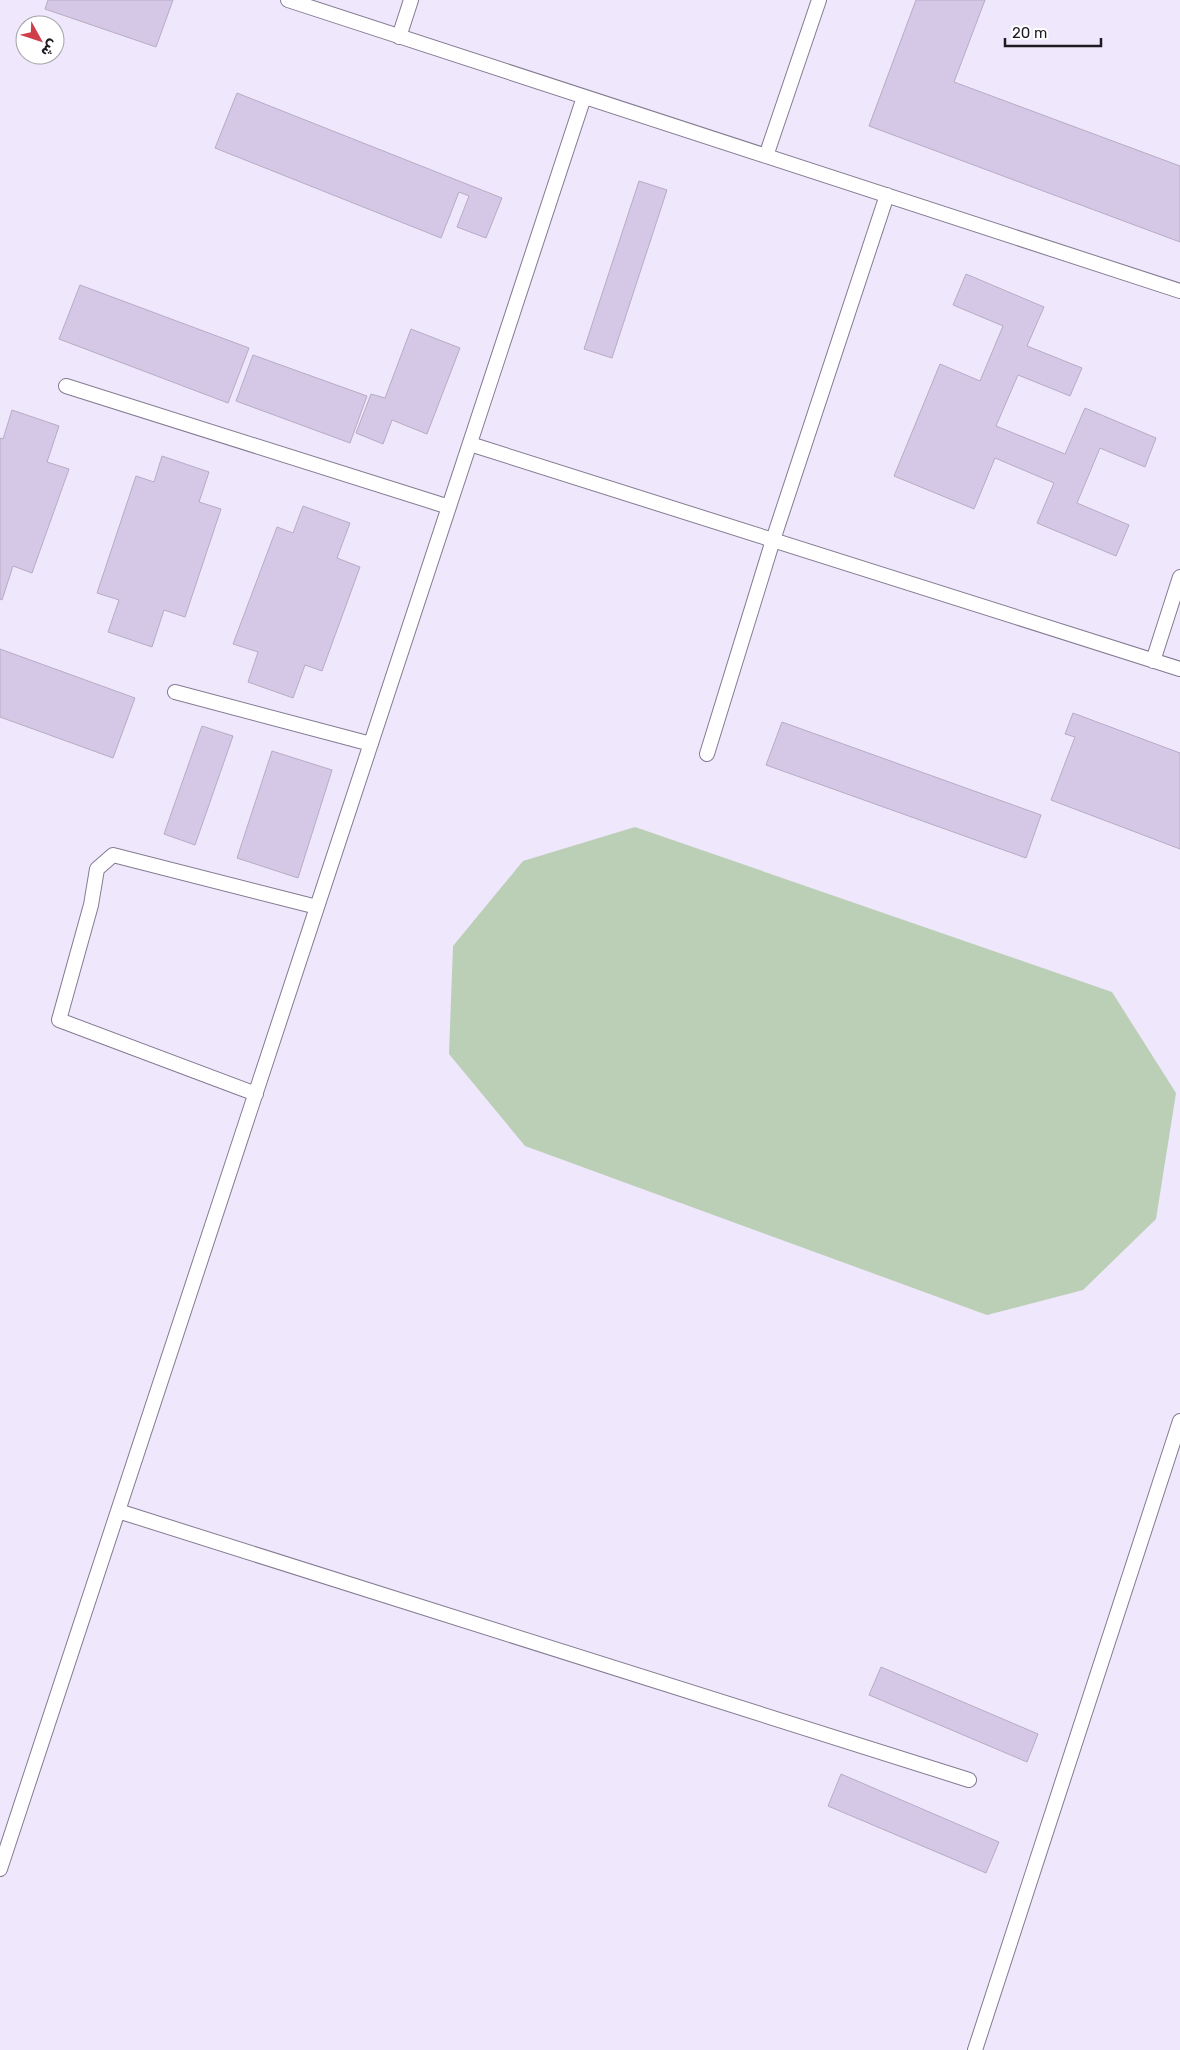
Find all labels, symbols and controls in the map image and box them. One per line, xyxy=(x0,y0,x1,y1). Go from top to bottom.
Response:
north arrow xyxy=(15,15,65,65)
scale bar xyxy=(1005,15,1101,47)
text: 20 m xyxy=(1012,24,1047,42)
text: ش xyxy=(37,36,62,60)

